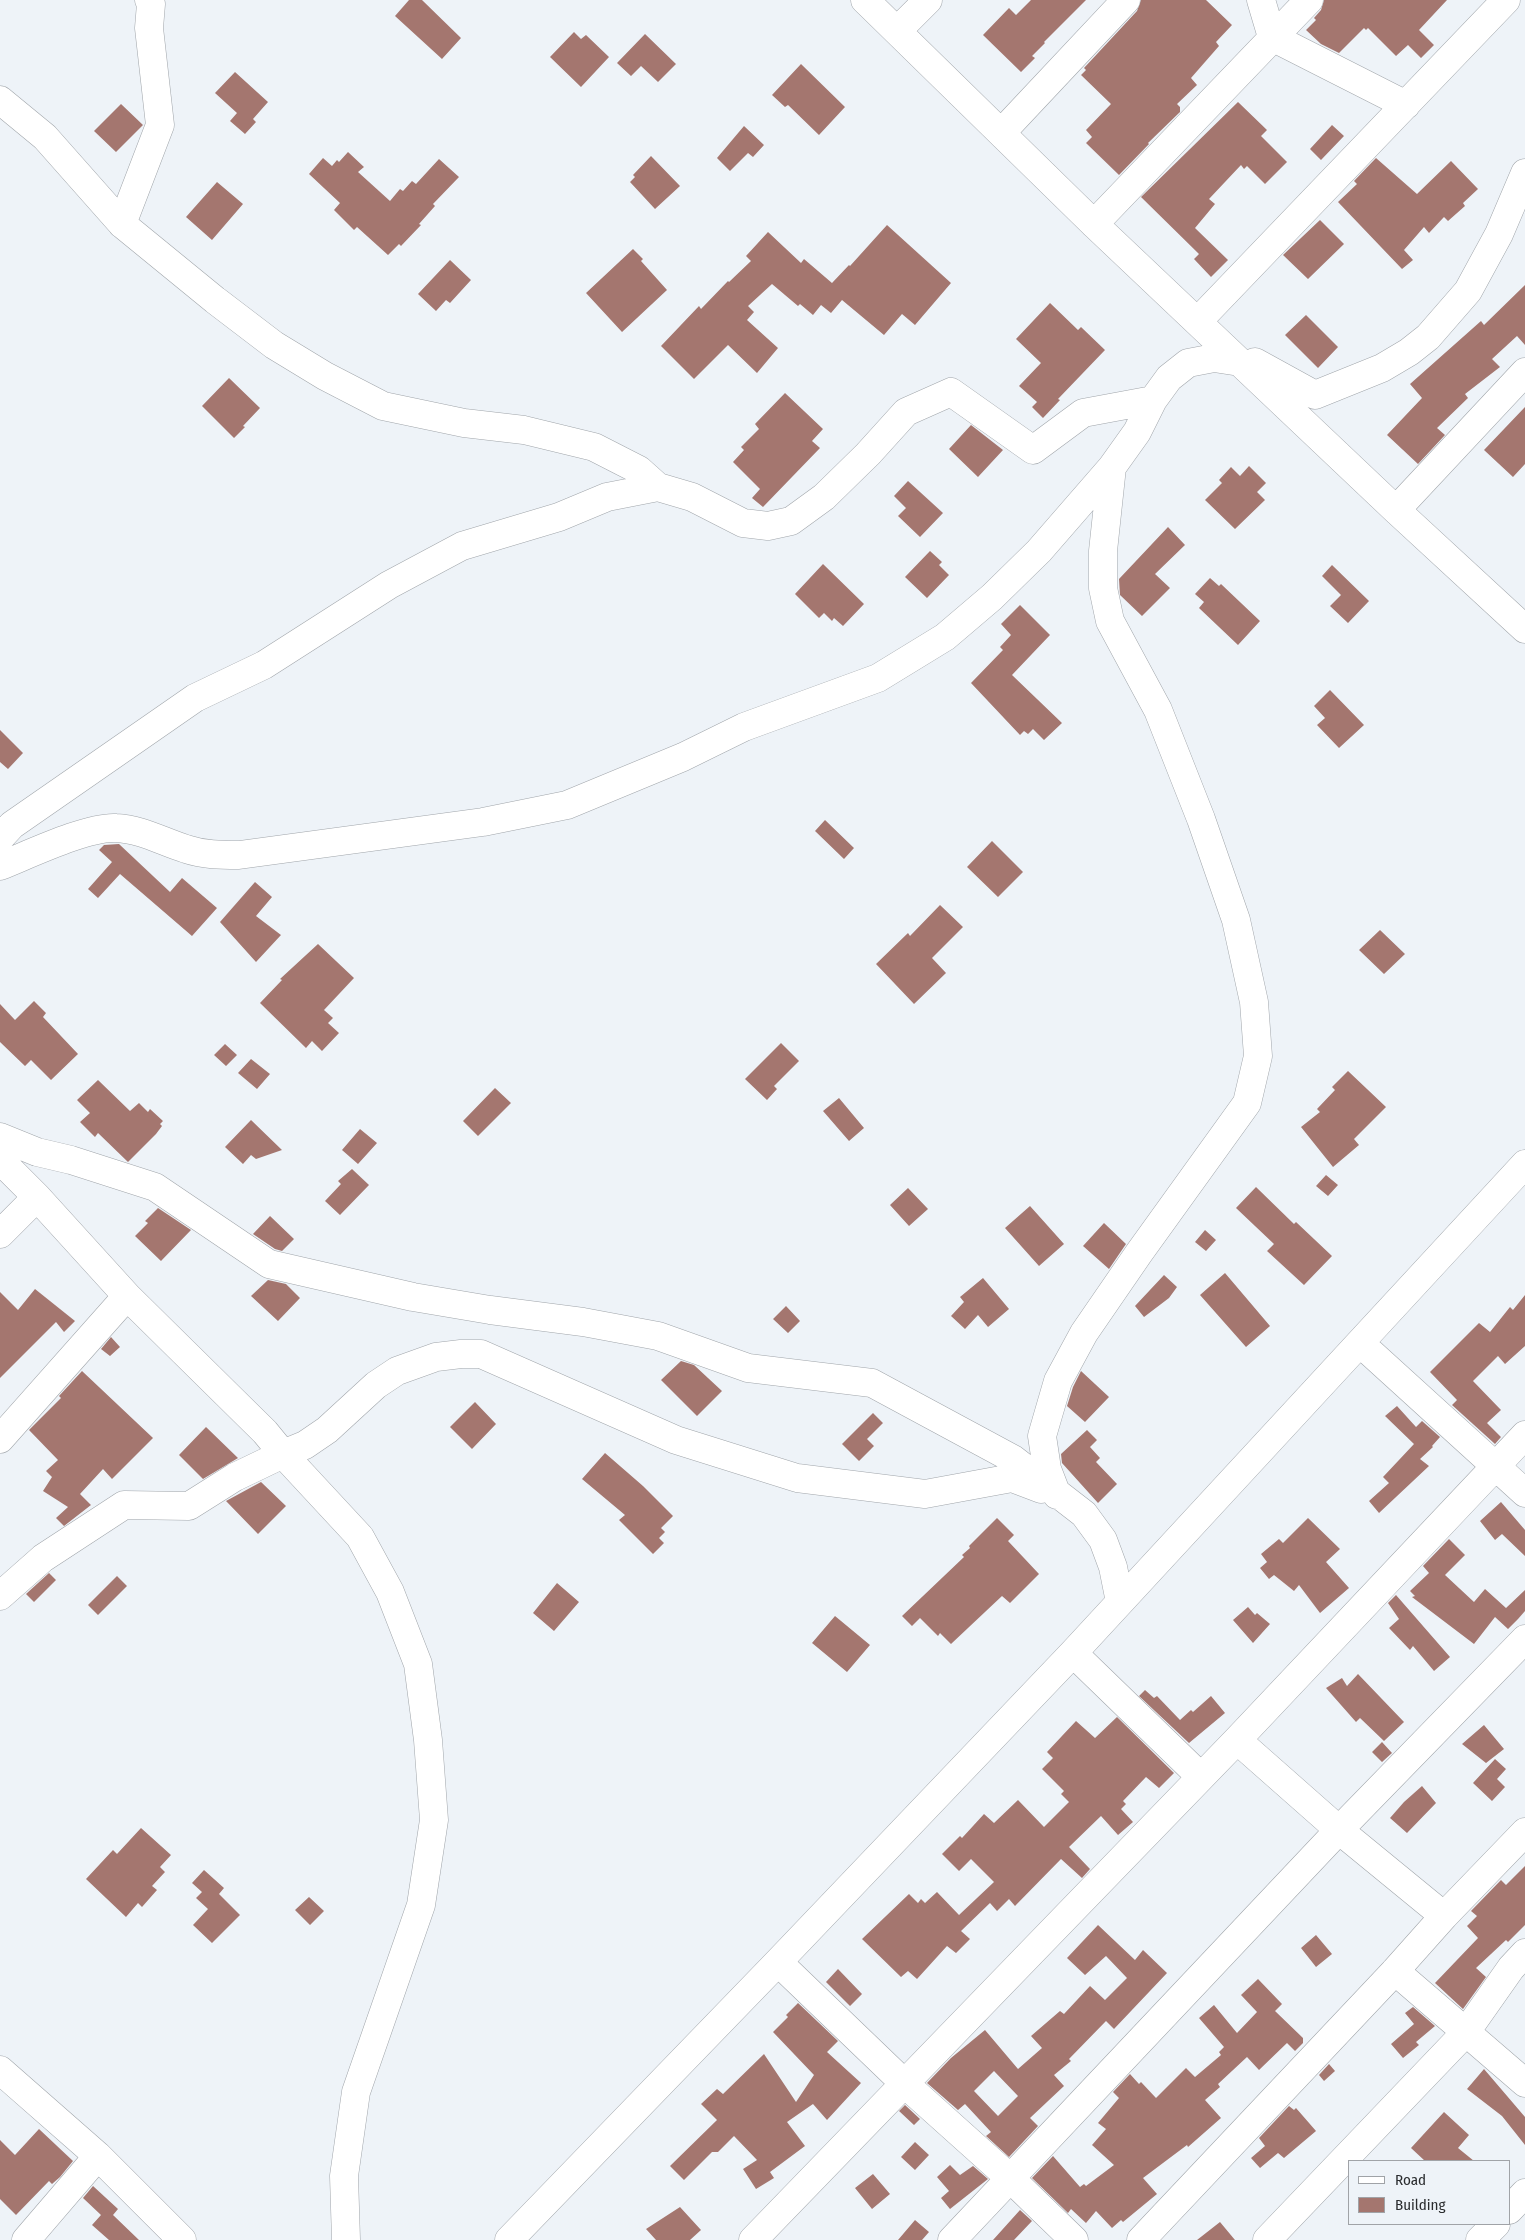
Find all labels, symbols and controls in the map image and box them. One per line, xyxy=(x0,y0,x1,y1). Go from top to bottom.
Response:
legend xyxy=(1348,2160,1510,2225)
text: Road xyxy=(1395,2171,1426,2189)
text: Building xyxy=(1395,2196,1446,2214)

